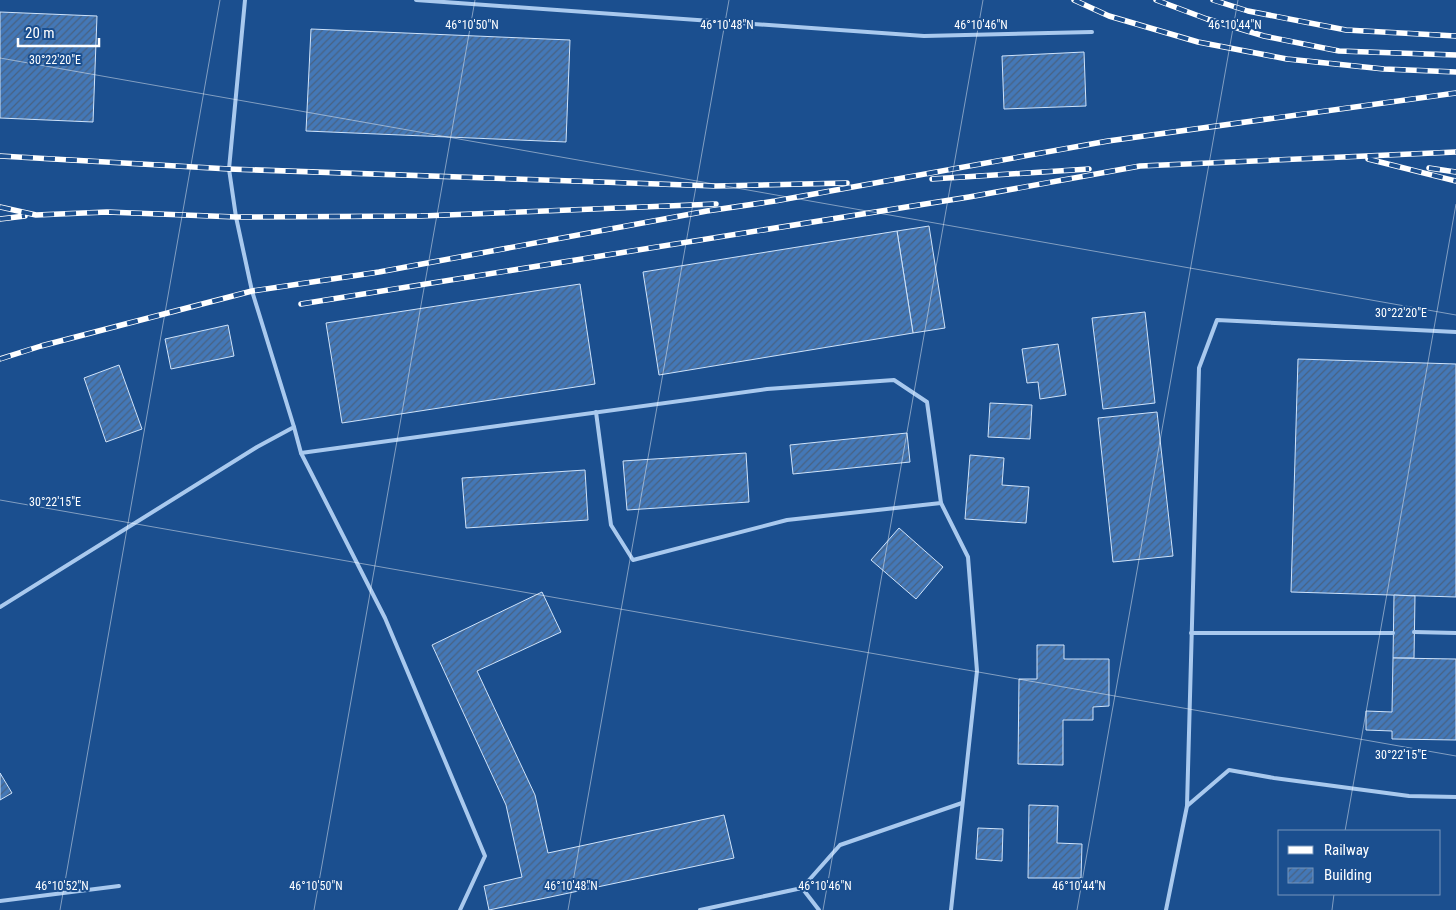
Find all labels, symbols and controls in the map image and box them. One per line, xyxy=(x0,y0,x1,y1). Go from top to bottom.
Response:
scale bar xyxy=(18,15,99,47)
text: 46°10'50"N xyxy=(445,18,499,32)
text: 46°10'48"N xyxy=(700,18,754,32)
text: 46°10'46"N xyxy=(954,18,1008,32)
text: 46°10'44"N xyxy=(1208,18,1262,32)
text: 20 m xyxy=(25,24,55,42)
text: 30°22'20"E xyxy=(29,53,81,67)
text: 30°22'20"E xyxy=(1375,306,1427,320)
text: 30°22'15"E xyxy=(29,495,81,509)
text: 30°22'15"E xyxy=(1375,748,1427,762)
legend xyxy=(1278,830,1441,895)
text: Railway xyxy=(1324,841,1369,859)
text: Building xyxy=(1324,866,1372,884)
text: 46°10'52"N xyxy=(35,879,89,893)
text: 46°10'50"N xyxy=(289,879,343,893)
text: 46°10'48"N xyxy=(544,879,598,893)
text: 46°10'46"N xyxy=(798,879,852,893)
text: 46°10'44"N xyxy=(1052,879,1106,893)

